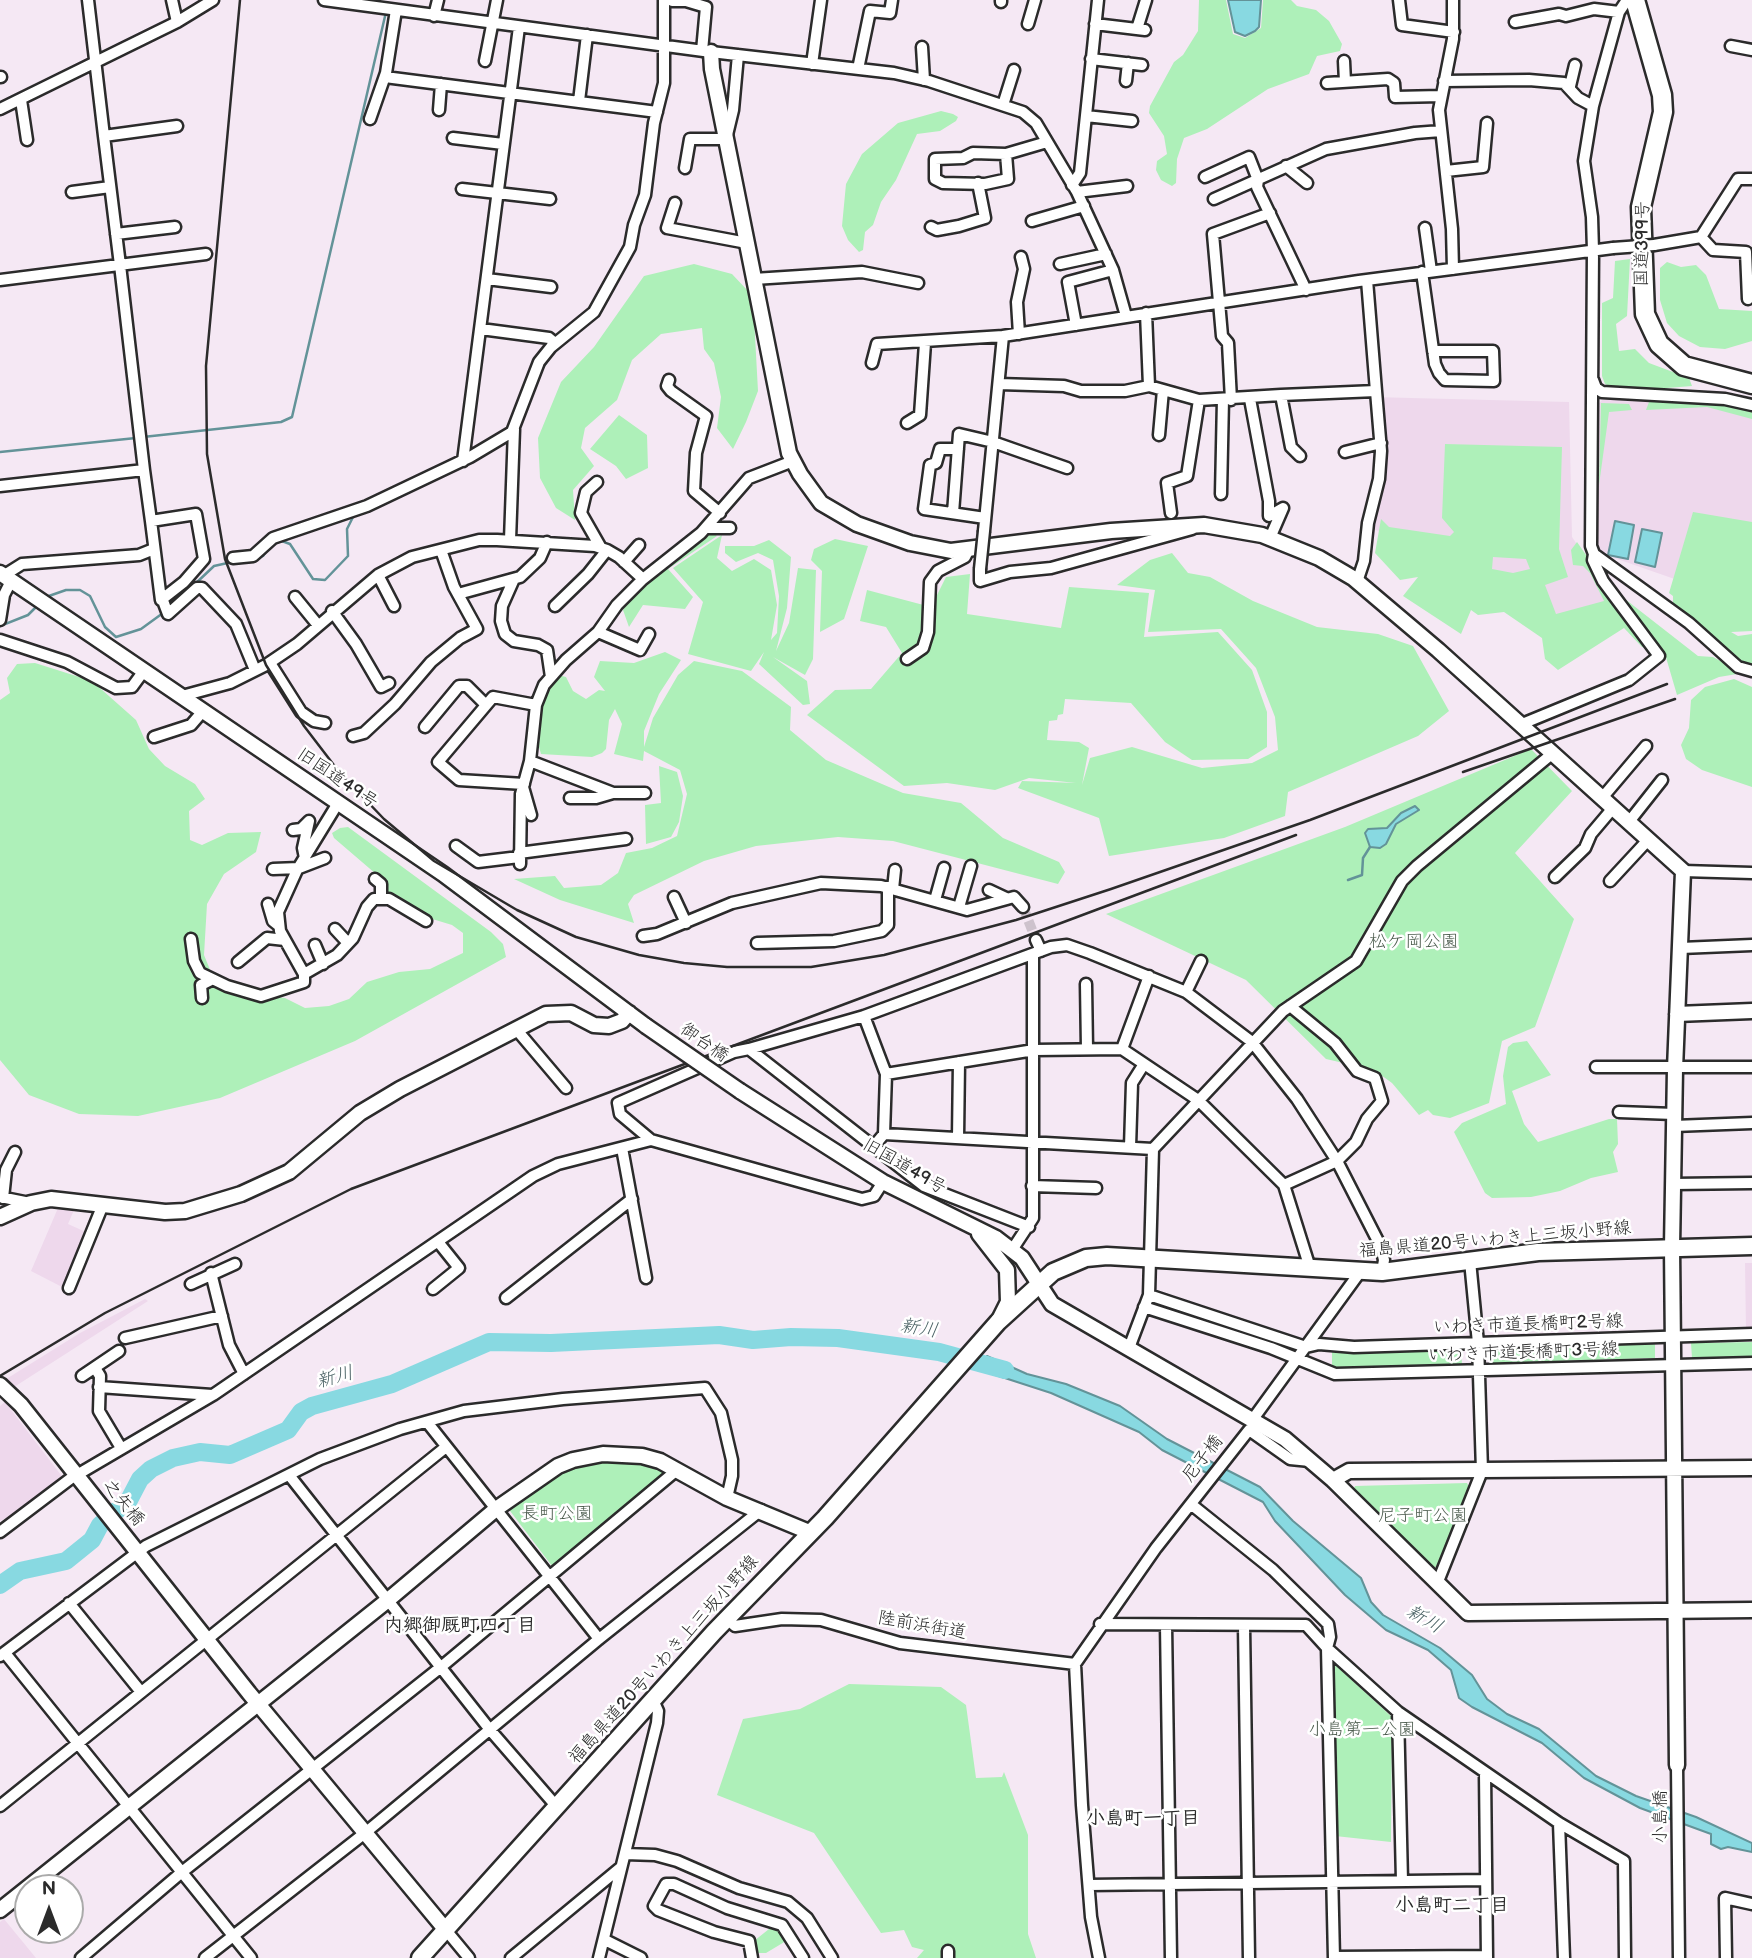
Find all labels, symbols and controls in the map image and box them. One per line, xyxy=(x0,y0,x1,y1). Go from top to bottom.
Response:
street label: 国道399号 xyxy=(1631,201,1655,287)
street label: 旧国道49号 xyxy=(292,744,382,814)
park label: 松ケ岡公園 xyxy=(1369,931,1459,953)
street label: 御台橋 xyxy=(676,1019,732,1067)
street label: 旧国道49号 xyxy=(858,1134,950,1200)
street label: 福島県道20号いわき上三坂小野線 xyxy=(1358,1217,1632,1263)
street label: いわき市道長橋町2号線 xyxy=(1432,1311,1624,1339)
water label: 新川 xyxy=(898,1315,940,1343)
street label: いわき市道長橋町3号線 xyxy=(1427,1339,1619,1367)
water label: 新川 xyxy=(314,1362,356,1394)
street label: 尼子橋 xyxy=(1178,1431,1228,1487)
street label: 之矢橋 xyxy=(98,1475,148,1531)
park label: 長町公園 xyxy=(521,1503,593,1525)
park label: 尼子町公園 xyxy=(1378,1505,1468,1527)
street label: 福島県道20号いわき上三坂小野線 xyxy=(565,1551,763,1769)
water label: 新川 xyxy=(1402,1601,1446,1639)
street label: 陸前浜街道 xyxy=(876,1608,968,1644)
district label: 内郷御厩町四丁目 xyxy=(384,1615,536,1637)
park label: 小島第一公園 xyxy=(1308,1719,1416,1741)
street label: 小島橋 xyxy=(1650,1790,1672,1844)
district label: 小島町一丁目 xyxy=(1086,1808,1200,1830)
north arrow xyxy=(14,1874,84,1944)
text: N xyxy=(42,1878,56,1901)
district label: 小島町二丁目 xyxy=(1395,1895,1509,1917)

